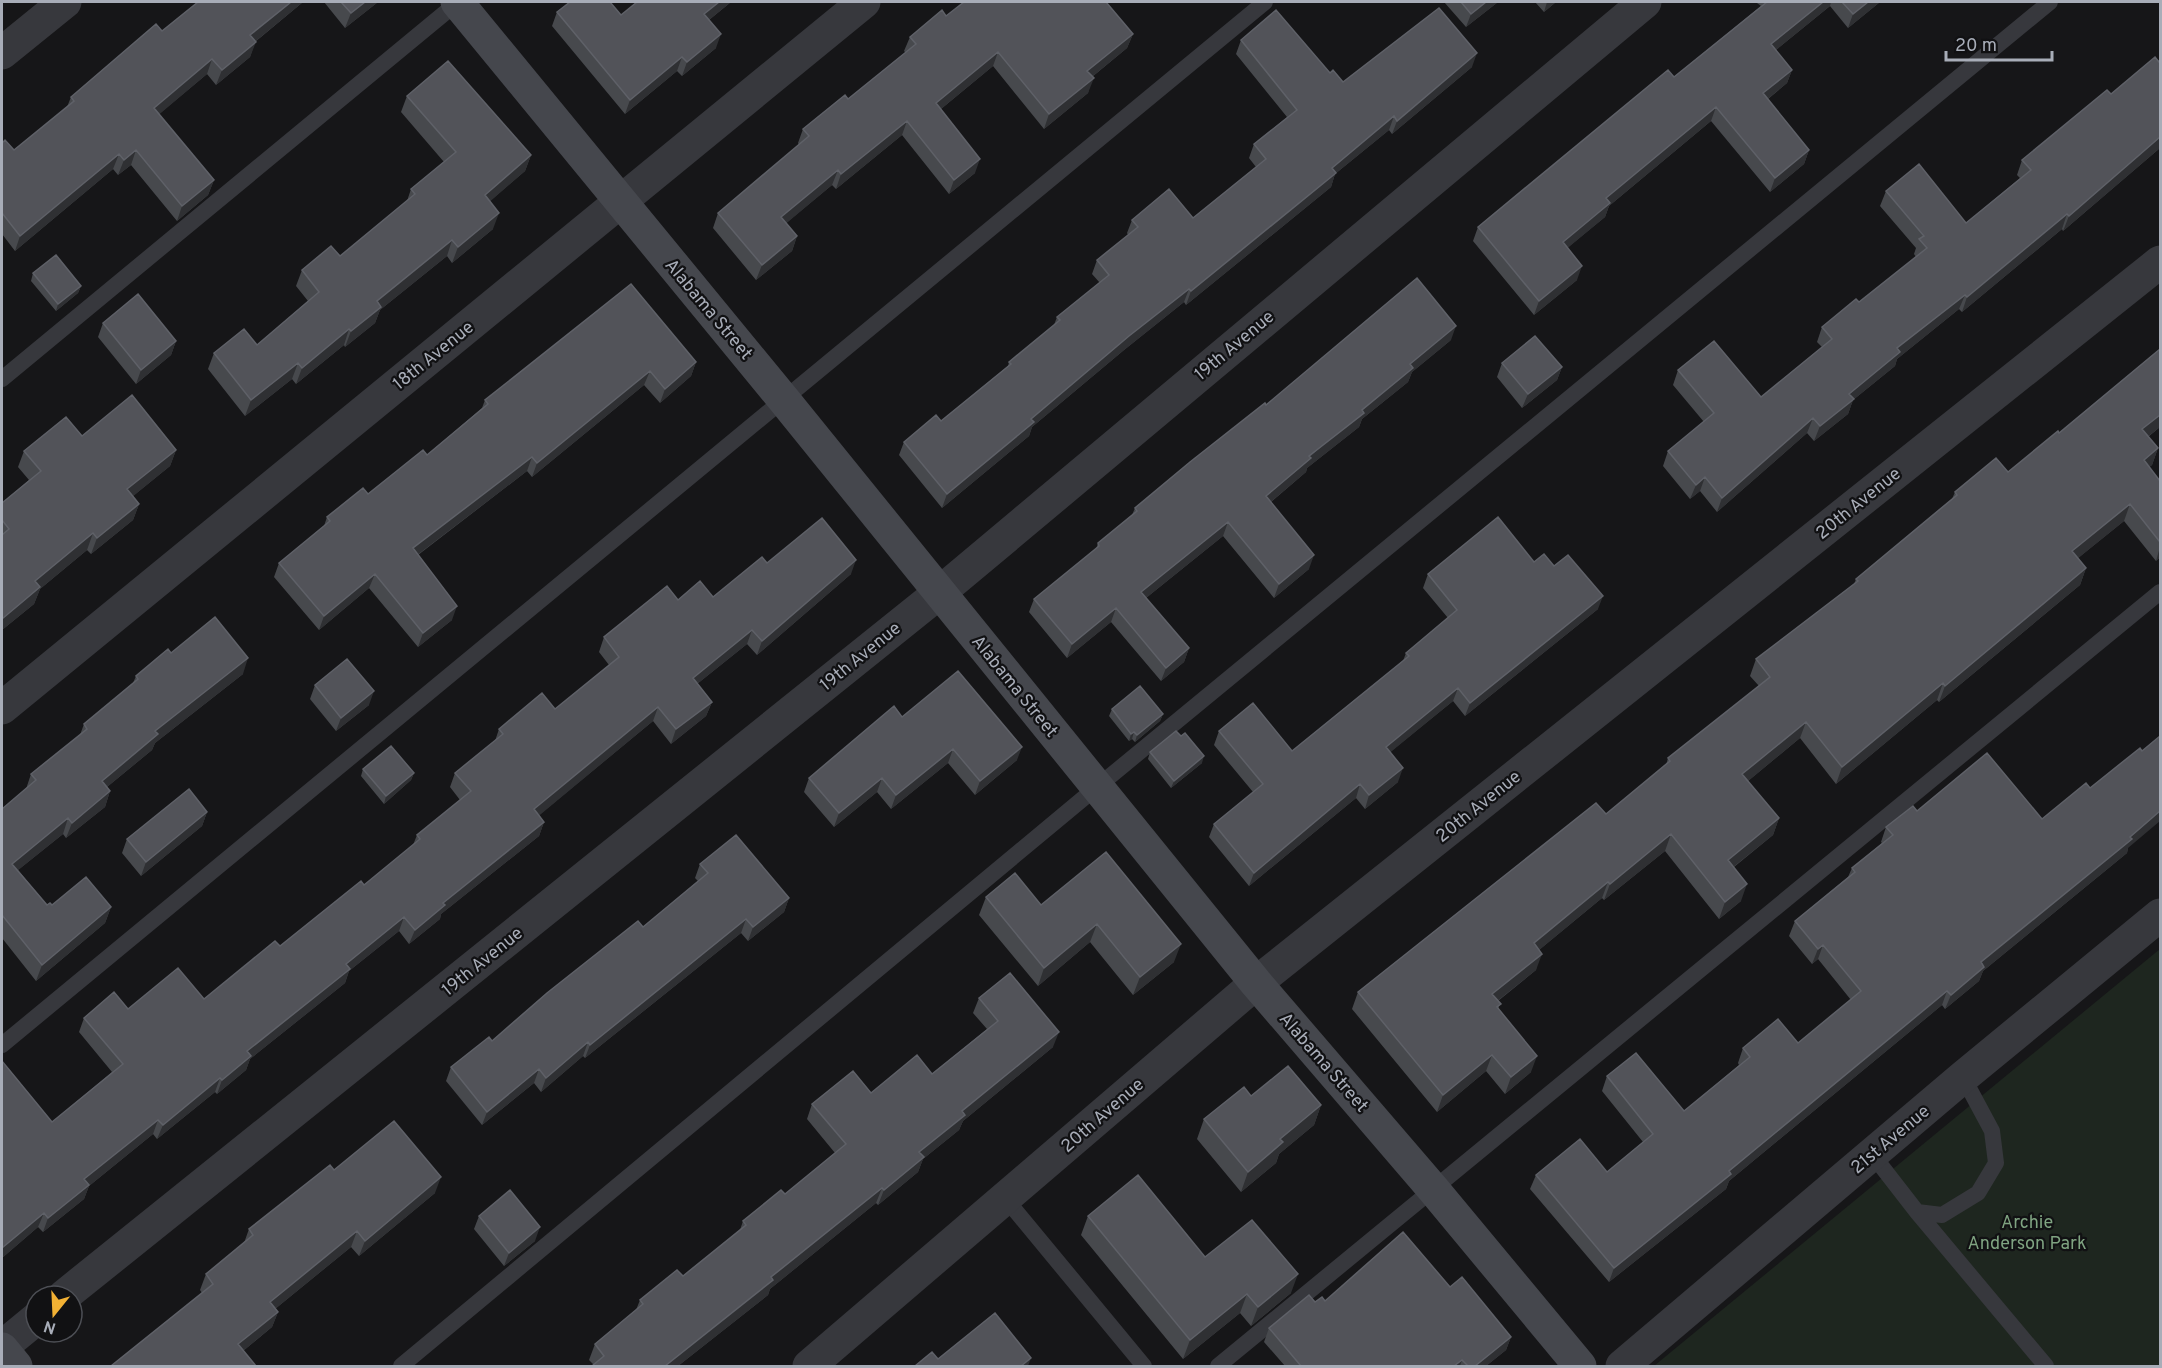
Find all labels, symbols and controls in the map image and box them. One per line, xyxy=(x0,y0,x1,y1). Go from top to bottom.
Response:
scale bar xyxy=(1946,24,2052,62)
text: 20 m xyxy=(1955,35,1997,58)
street label: Alabama Street xyxy=(659,255,757,365)
street label: 19th Avenue xyxy=(1190,306,1280,386)
street label: 18th Avenue xyxy=(389,317,479,396)
street label: 20th Avenue xyxy=(1812,463,1906,545)
street label: 19th Avenue xyxy=(816,617,906,697)
street label: Alabama Street xyxy=(966,631,1062,743)
street label: 20th Avenue xyxy=(1432,766,1526,848)
street label: 19th Avenue xyxy=(438,922,528,1002)
street label: Alabama Street xyxy=(1273,1008,1373,1118)
street label: 20th Avenue xyxy=(1057,1074,1149,1159)
street label: 21st Avenue xyxy=(1847,1100,1935,1180)
park label: Archie Anderson Park xyxy=(1967,1212,2087,1256)
north arrow xyxy=(24,1284,84,1344)
text: N xyxy=(41,1315,59,1338)

